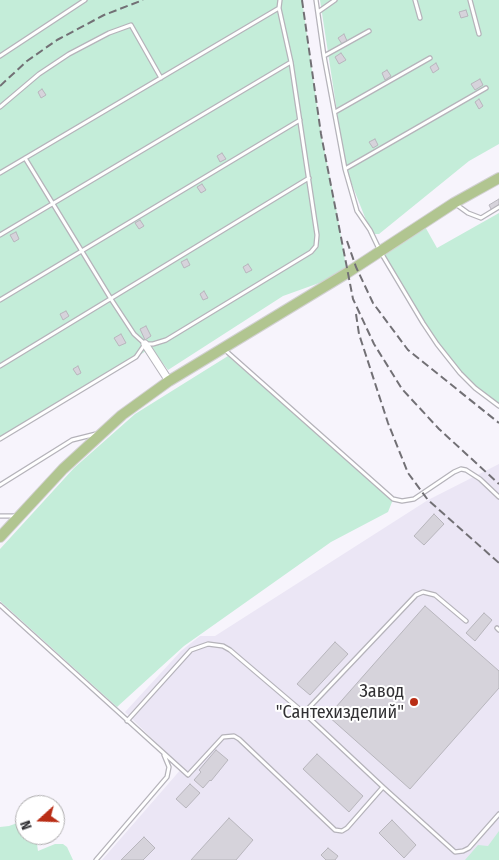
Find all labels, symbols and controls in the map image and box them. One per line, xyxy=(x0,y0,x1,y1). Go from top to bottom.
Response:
place label: Завод "Сантехизделий" xyxy=(276,681,404,724)
marker: Завод "Сантехизделий" xyxy=(408,696,420,708)
north arrow xyxy=(15,795,65,845)
text: N xyxy=(17,818,36,832)

